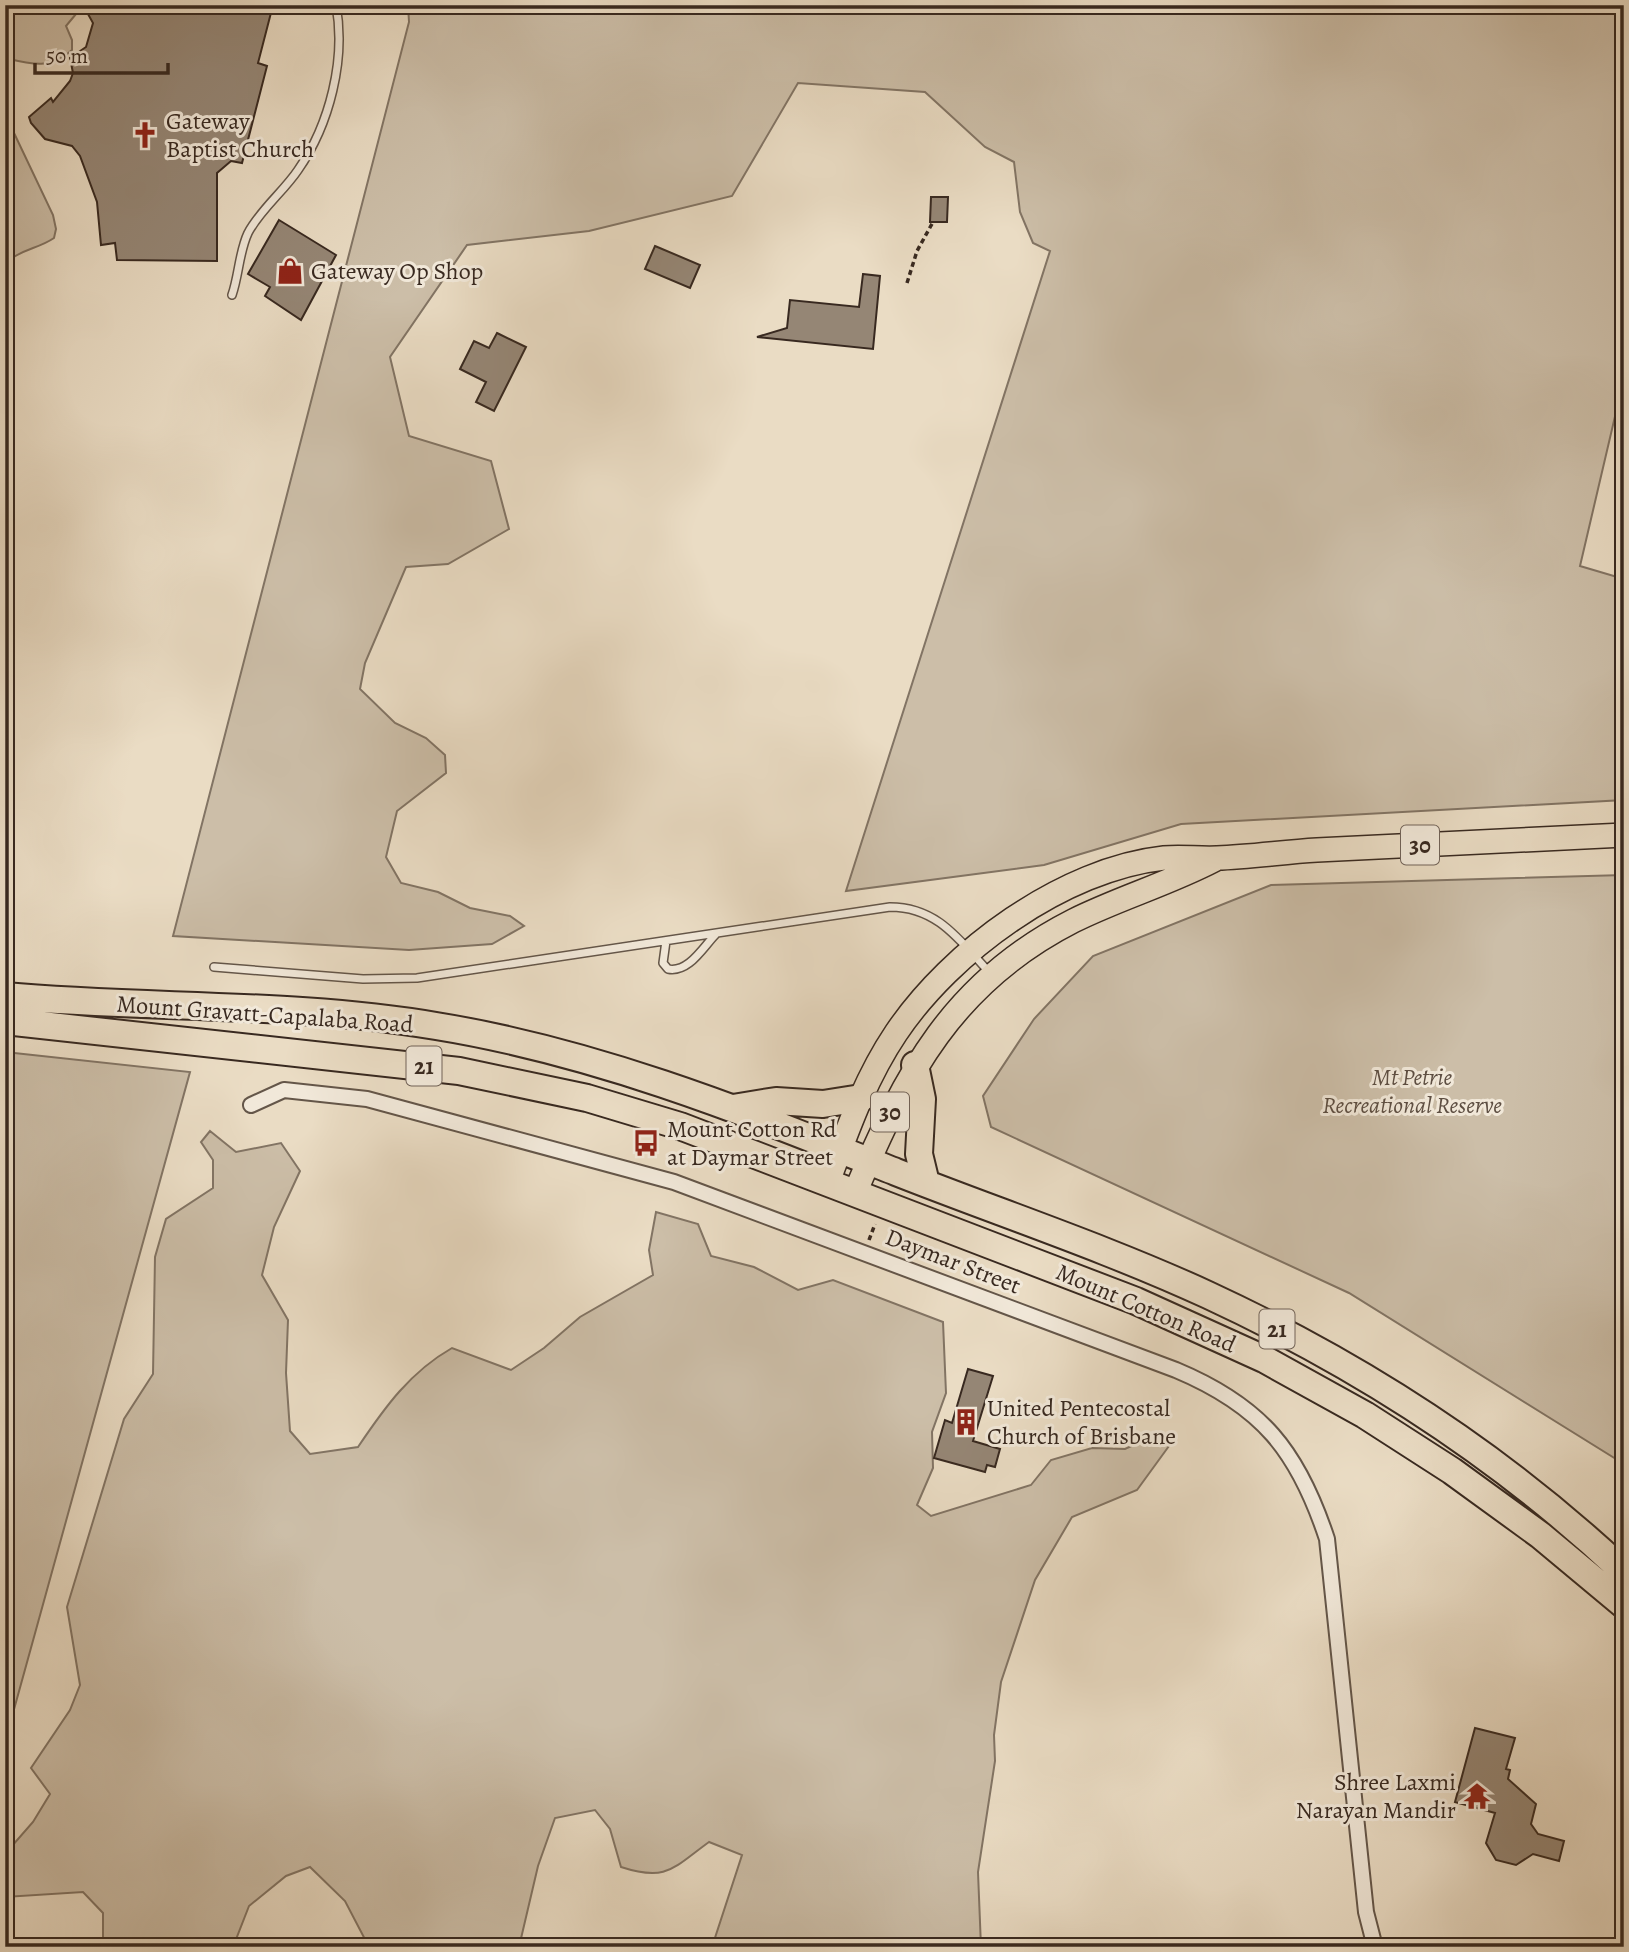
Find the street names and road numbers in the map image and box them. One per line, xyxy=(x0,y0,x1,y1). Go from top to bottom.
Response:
road number: 30 xyxy=(1401,825,1439,864)
street label: Mount Gravatt-Capalaba Road xyxy=(116,988,415,1040)
road number: 21 xyxy=(406,1046,442,1086)
road number: 30 xyxy=(871,1092,909,1132)
street label: Daymar Street xyxy=(881,1221,1025,1301)
street label: Mount Cotton Road xyxy=(1051,1256,1241,1360)
road number: 21 xyxy=(1260,1310,1294,1348)

